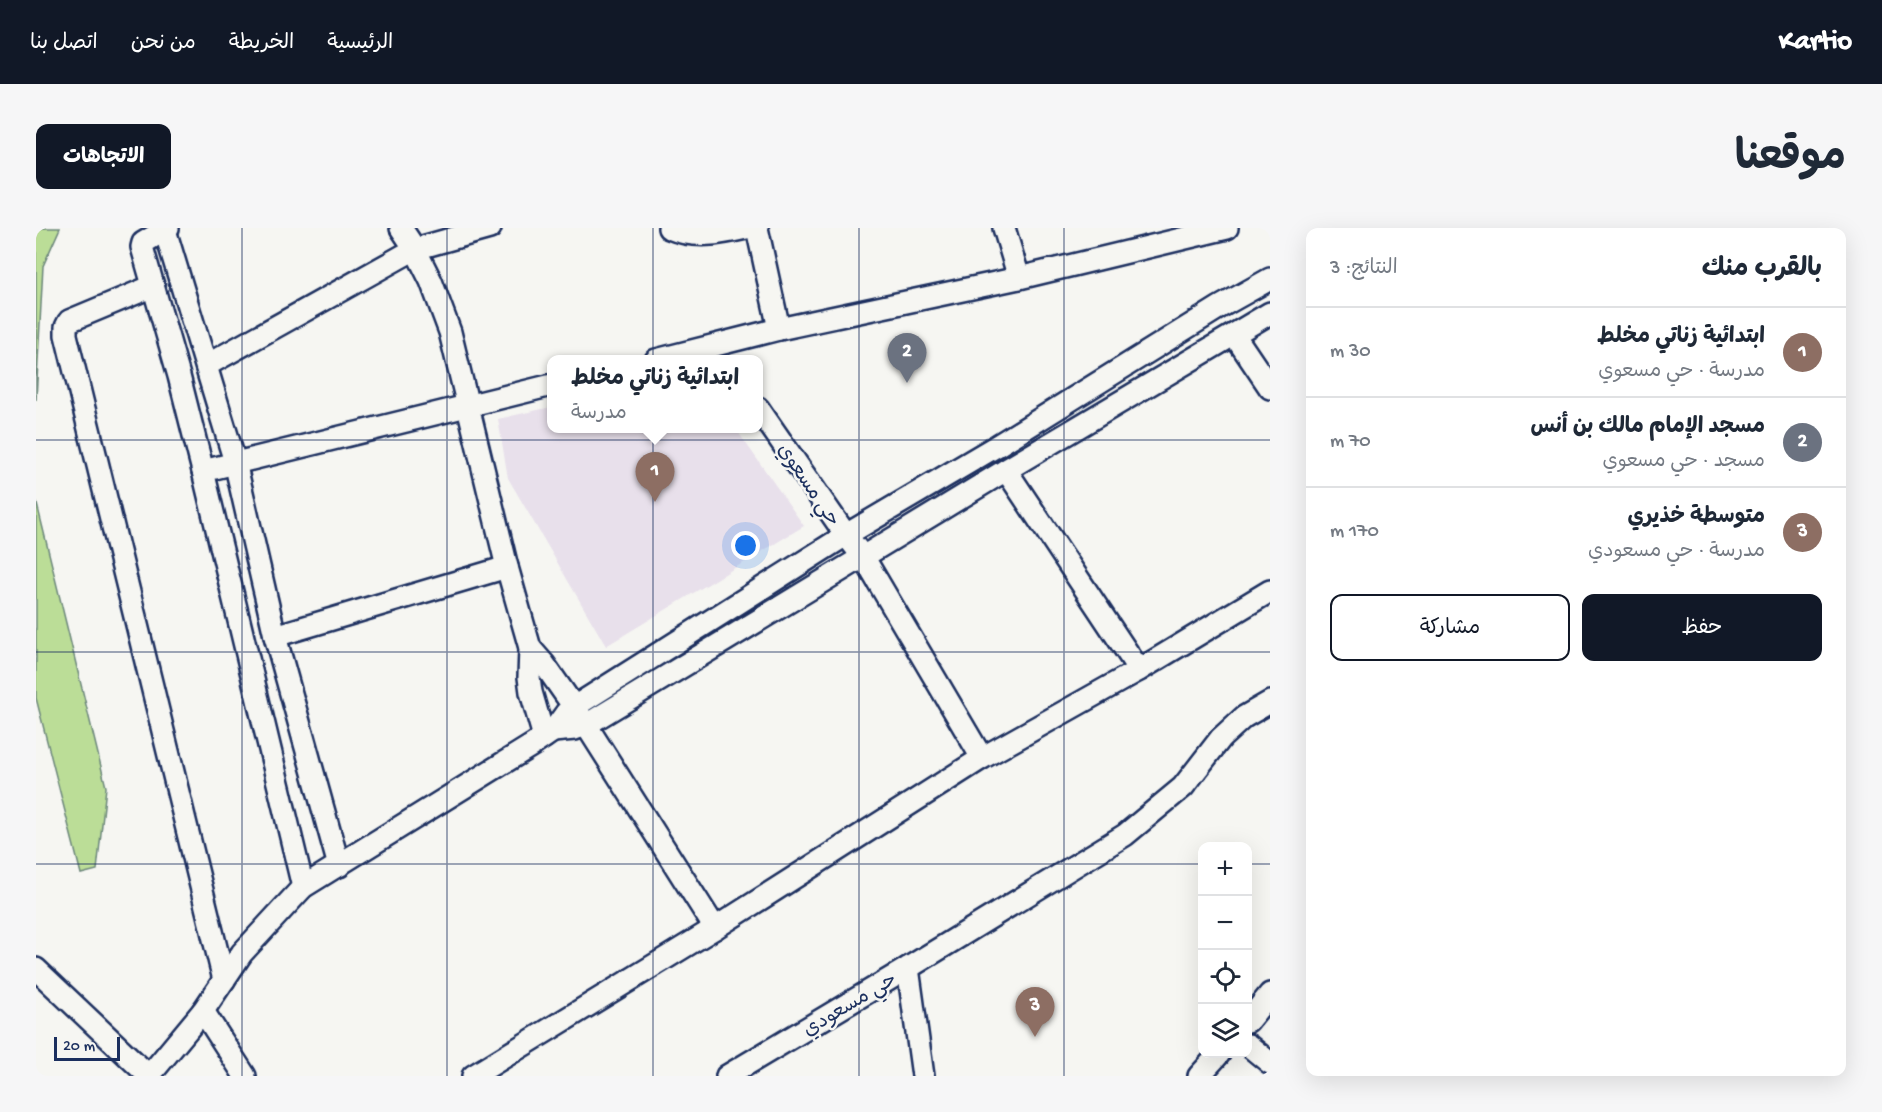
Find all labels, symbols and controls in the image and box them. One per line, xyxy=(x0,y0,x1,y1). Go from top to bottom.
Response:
text: Kartio xyxy=(1779,26,1852,59)
text: اتصل بنا xyxy=(30,32,98,57)
text: من نحن xyxy=(131,32,196,57)
text: الخريطة xyxy=(229,32,294,57)
text: الرئيسية xyxy=(327,32,393,57)
button: الاتجاهات xyxy=(36,124,171,189)
text: موقعنا xyxy=(1735,136,1846,185)
text: بالقرب منك xyxy=(1702,255,1822,286)
text: النتائج: 3 xyxy=(1330,258,1398,281)
text: ابتدائية زناتي مخلط xyxy=(1597,325,1765,351)
pin: 2 xyxy=(888,334,926,383)
text: 30 m xyxy=(1330,341,1371,364)
text: 1 xyxy=(1798,341,1807,364)
popup xyxy=(547,355,763,433)
text: مدرسة · حي مسعوي xyxy=(1598,361,1765,384)
text: ابتدائية زناتي مخلط xyxy=(571,367,739,393)
text: مدرسة xyxy=(571,403,627,426)
text: مسجد الإمام مالك بن أنس xyxy=(1530,415,1765,441)
text: 70 m xyxy=(1330,431,1371,454)
text: 2 xyxy=(1798,431,1807,454)
street label: حي مسعوي xyxy=(768,440,843,534)
text: مسجد · حي مسعوي xyxy=(1603,451,1765,474)
pin: 1 xyxy=(636,452,674,502)
text: متوسطة خذيري xyxy=(1627,505,1765,531)
text: 170 m xyxy=(1330,521,1379,544)
text: 3 xyxy=(1797,521,1808,544)
your location xyxy=(731,531,760,560)
text: مدرسة · حي مسعودي xyxy=(1588,541,1765,564)
button: مشاركة xyxy=(1330,594,1570,661)
button: حفظ xyxy=(1582,594,1822,661)
map controls xyxy=(1198,842,1252,1058)
button: + xyxy=(1198,842,1252,896)
button: − xyxy=(1198,896,1252,950)
button: locate xyxy=(1198,950,1252,1004)
street label: حي مسعودي xyxy=(800,969,903,1046)
pin: 3 xyxy=(1016,988,1054,1037)
button: layers xyxy=(1198,1004,1252,1058)
scale bar xyxy=(54,1034,120,1062)
text: 20 m xyxy=(63,1038,95,1057)

